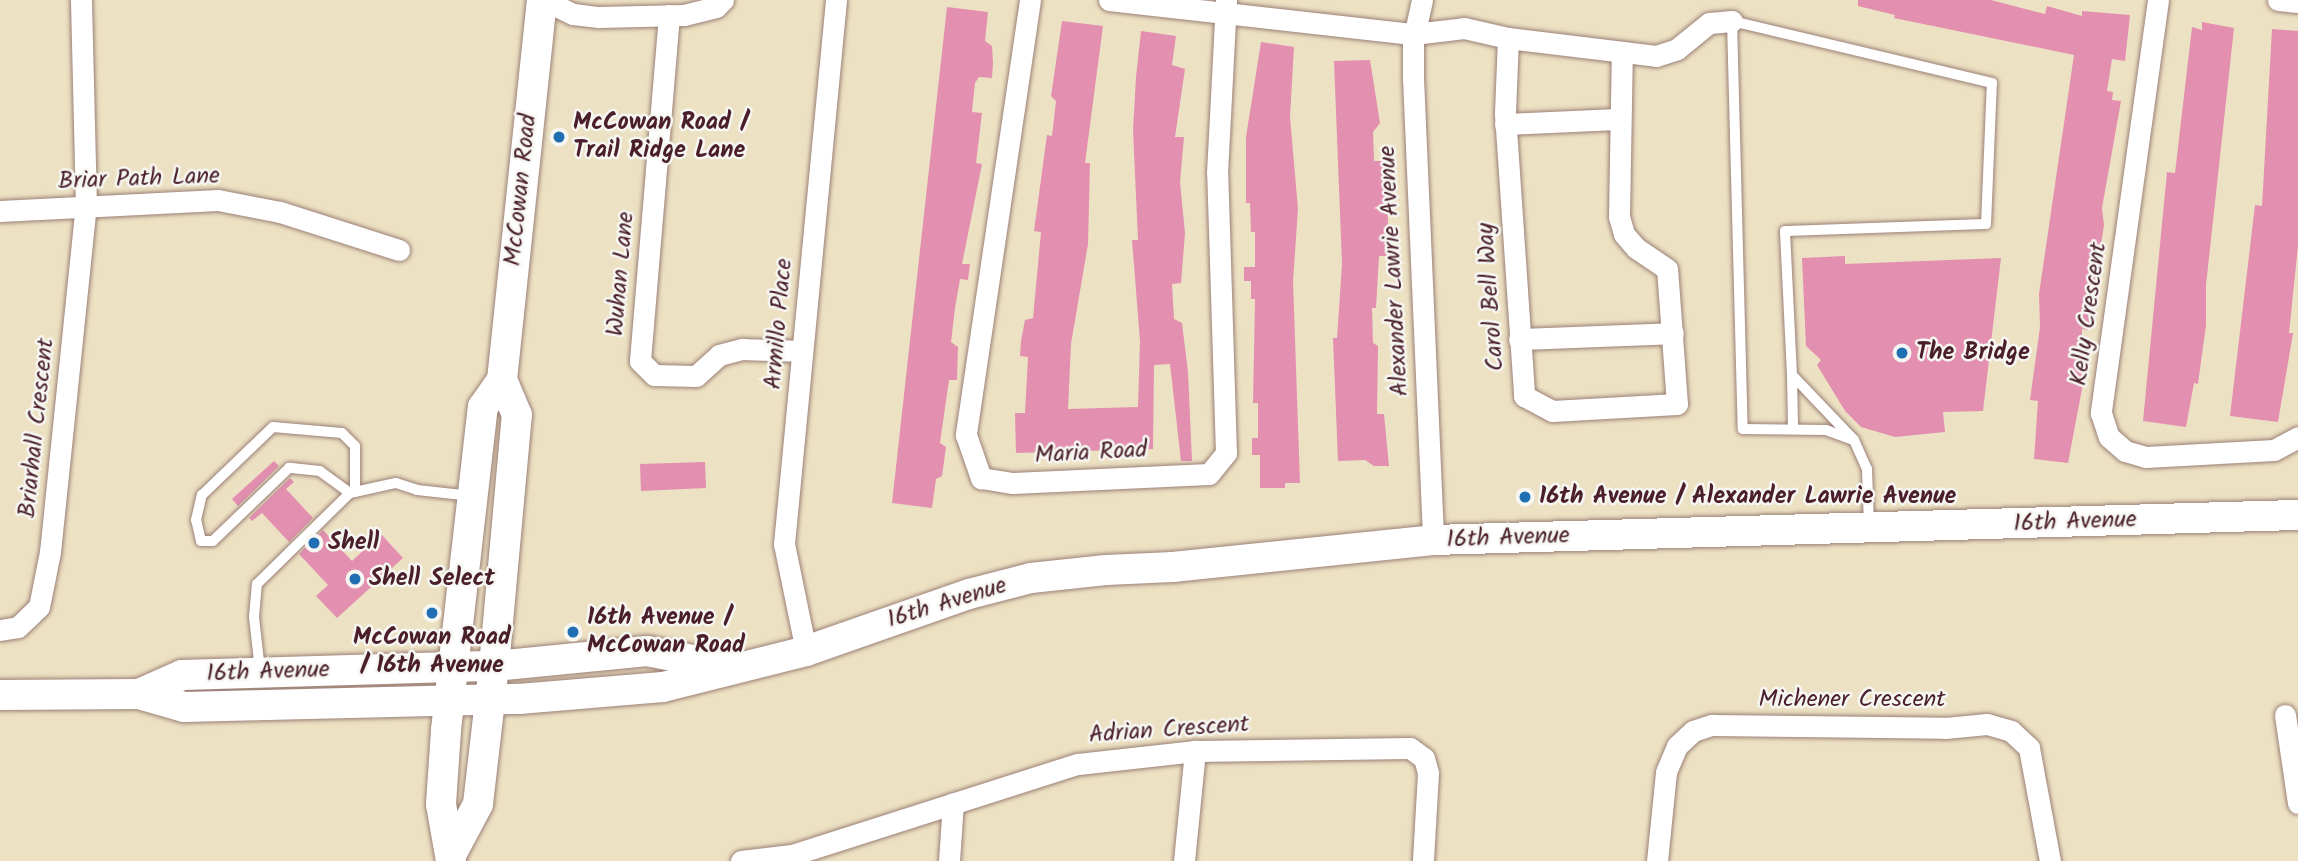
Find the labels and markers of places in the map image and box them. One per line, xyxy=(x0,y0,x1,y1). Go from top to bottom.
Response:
place label: McCowan Road / Trail Ridge Lane xyxy=(573,109,747,165)
marker: McCowan Road / Trail Ridge Lane xyxy=(551,129,567,145)
place label: The Bridge xyxy=(1916,339,2030,367)
marker: The Bridge xyxy=(1894,345,1910,361)
place label: 16th Avenue / Alexander Lawrie Avenue xyxy=(1539,483,1956,511)
marker: 16th Avenue / Alexander Lawrie Avenue xyxy=(1517,489,1533,505)
place label: Shell xyxy=(328,529,379,557)
marker: Shell xyxy=(306,535,322,551)
place label: Shell Select xyxy=(369,565,495,593)
marker: Shell Select xyxy=(347,571,363,587)
place label: 16th Avenue / McCowan Road xyxy=(587,604,745,660)
marker: McCowan Road / 16th Avenue xyxy=(424,605,440,621)
place label: McCowan Road / 16th Avenue xyxy=(353,624,511,680)
marker: 16th Avenue / McCowan Road xyxy=(565,624,581,640)

